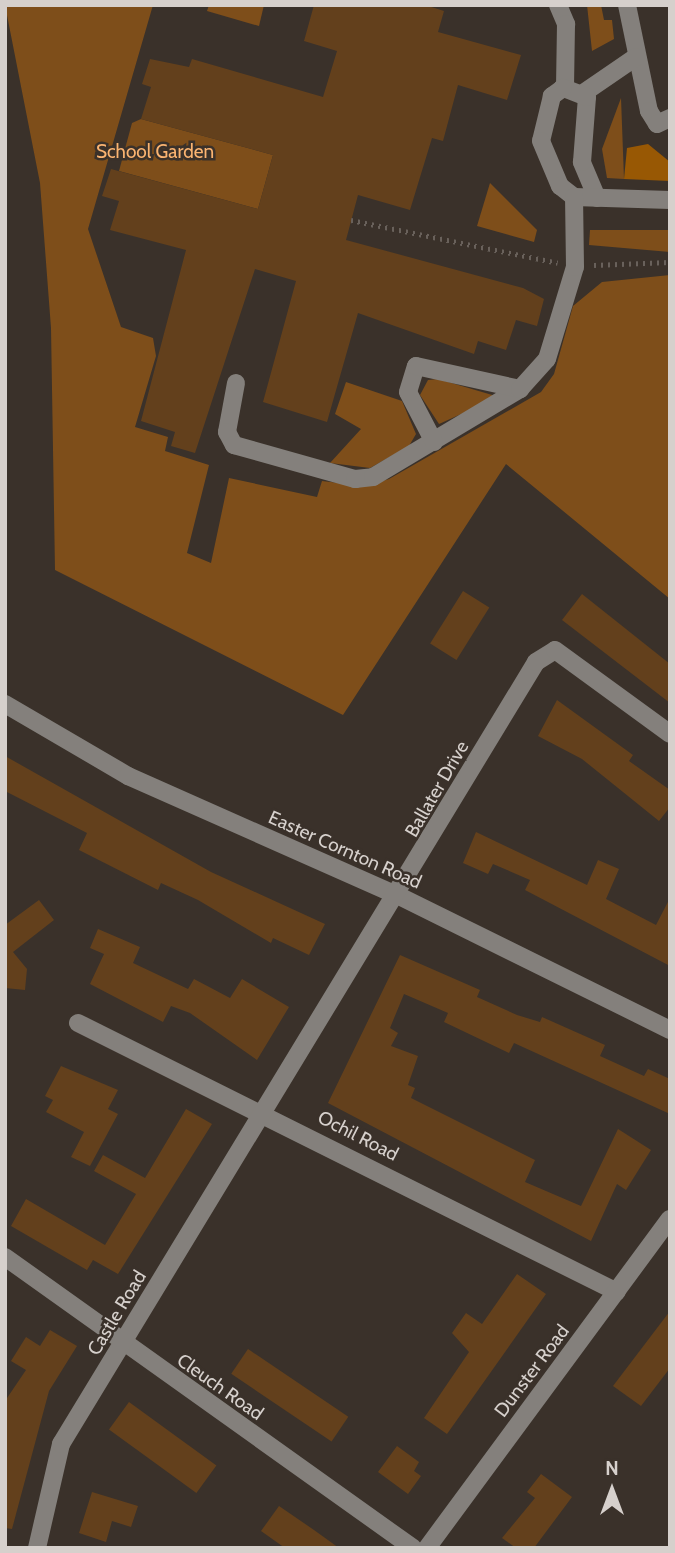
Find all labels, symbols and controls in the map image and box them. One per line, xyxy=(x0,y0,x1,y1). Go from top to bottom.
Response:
park label: School Garden xyxy=(96,141,214,163)
street label: Ballater Drive xyxy=(400,737,474,841)
street label: Easter Cornton Road xyxy=(265,806,425,894)
street label: Ochil Road xyxy=(314,1106,402,1166)
street label: Castle Road xyxy=(83,1267,151,1359)
street label: Dunster Road xyxy=(490,1320,574,1422)
street label: Cleuch Road xyxy=(172,1349,268,1425)
north arrow xyxy=(577,1455,647,1525)
text: N xyxy=(605,1457,619,1480)

